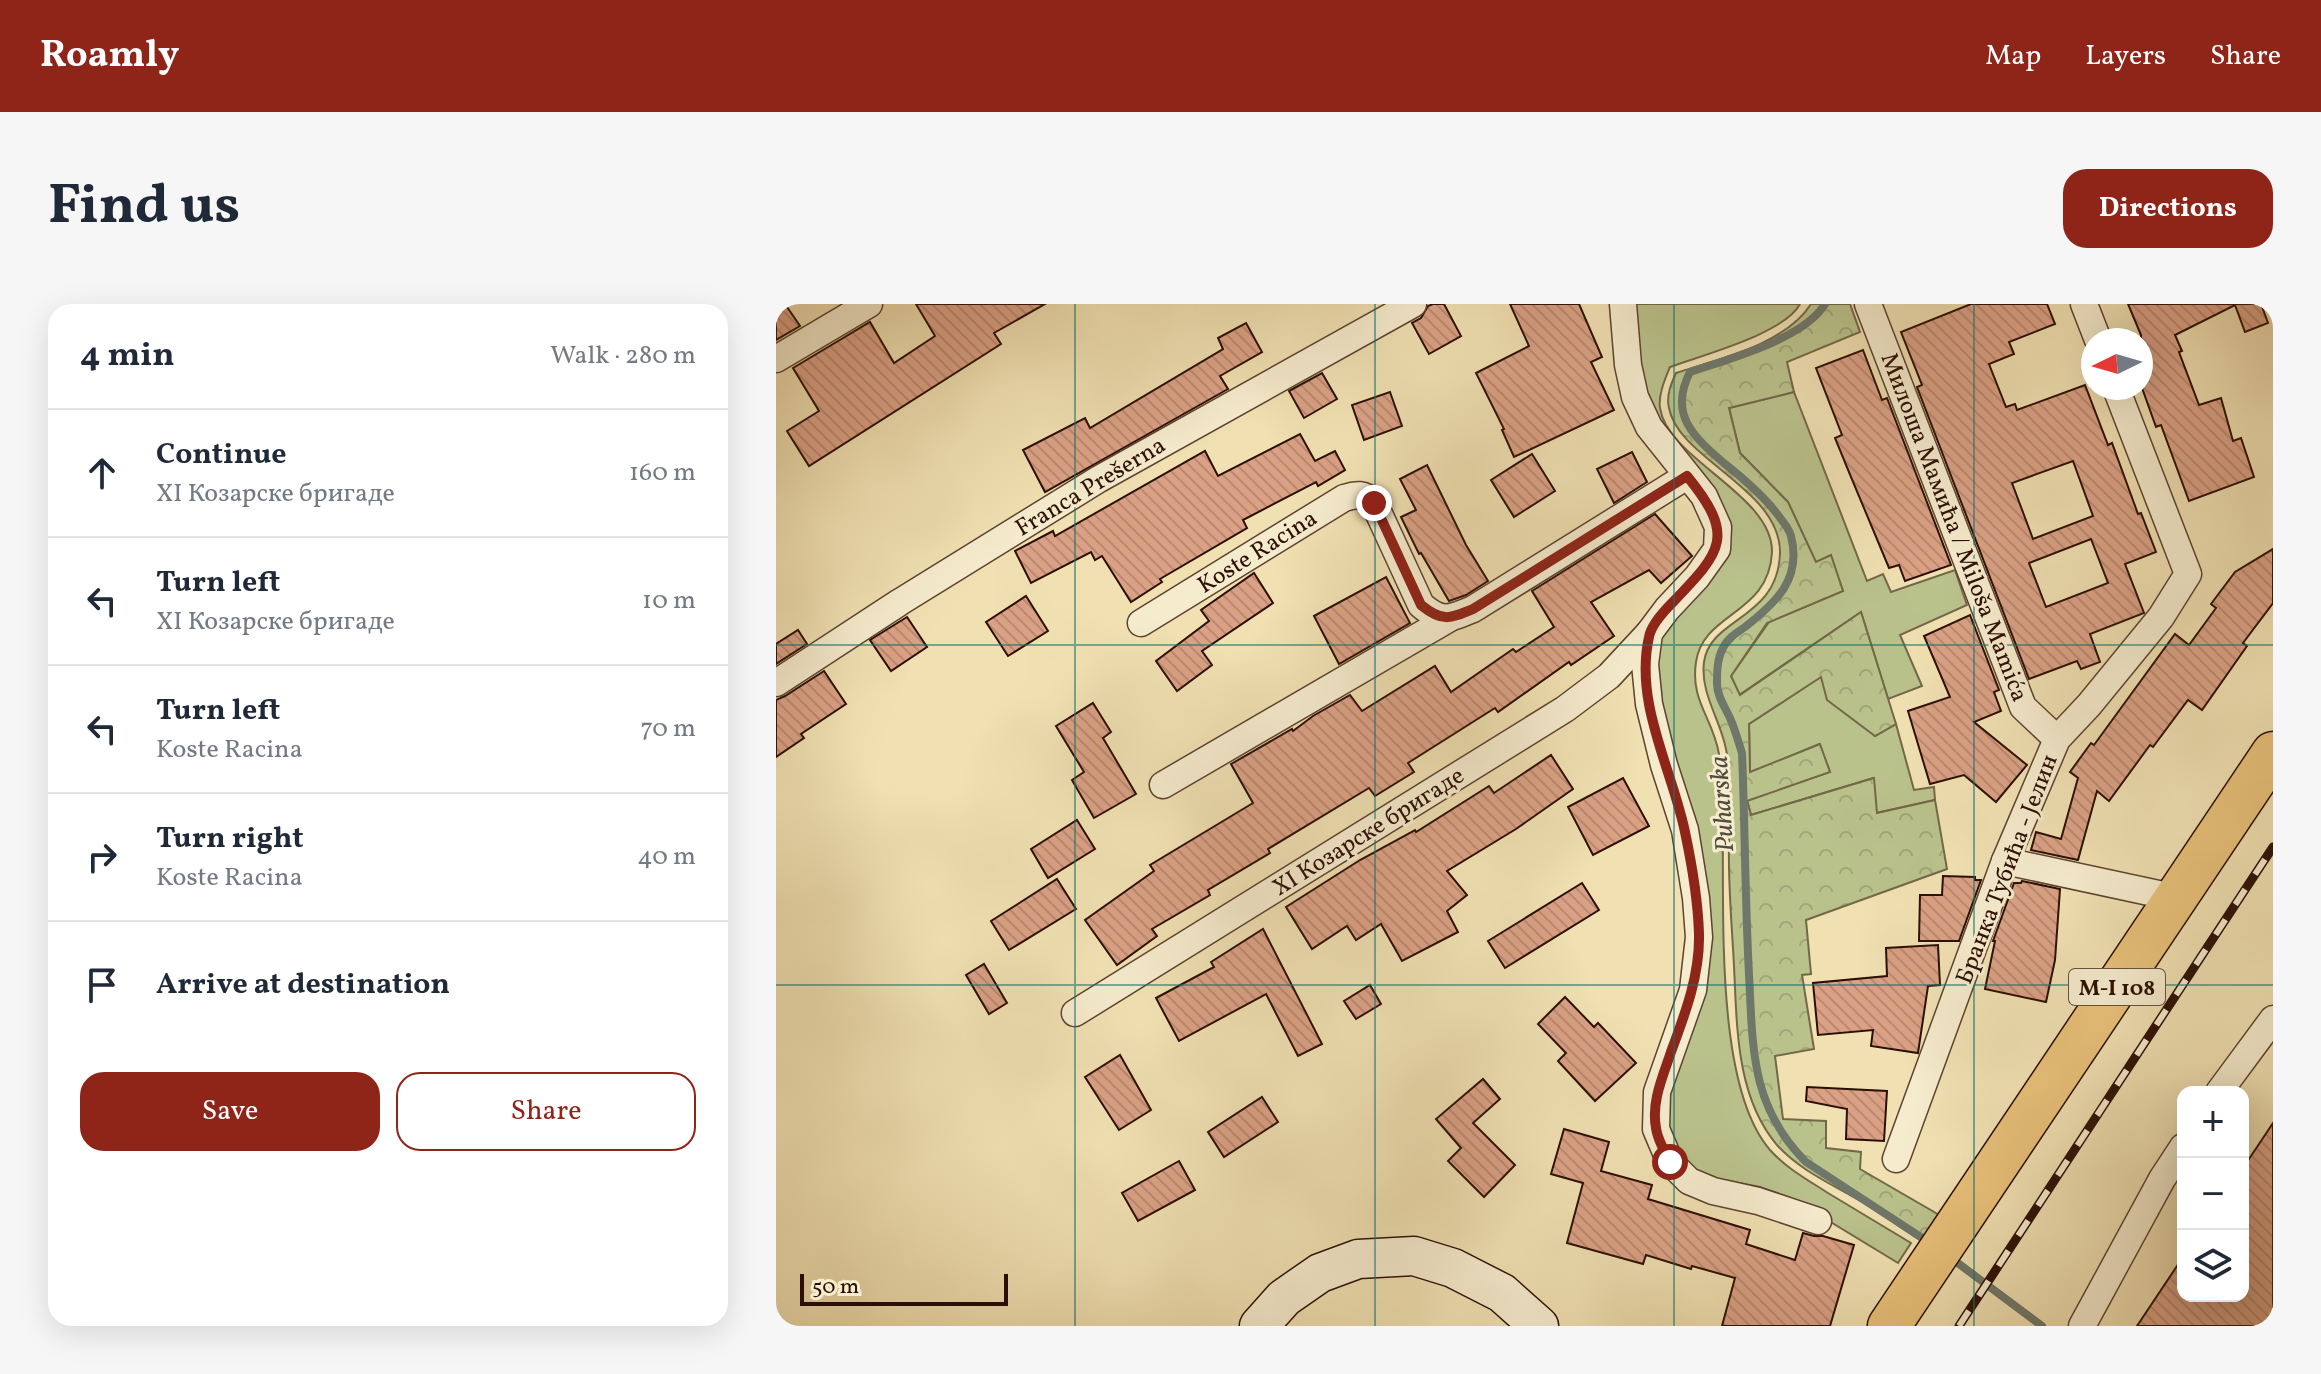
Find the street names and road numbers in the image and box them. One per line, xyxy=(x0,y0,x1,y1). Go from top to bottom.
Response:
street label: Милоша Мамића / Miloša Mamića xyxy=(1871,348,2036,707)
street label: Franca Prešerna xyxy=(1009,429,1173,546)
street label: Koste Racina xyxy=(1192,502,1324,603)
street label: Бранка Тубића - Јелин xyxy=(1948,750,2067,990)
street label: XI Козарске бригаде xyxy=(1267,760,1472,906)
road number: M-I 108 xyxy=(2069,969,2165,1005)

